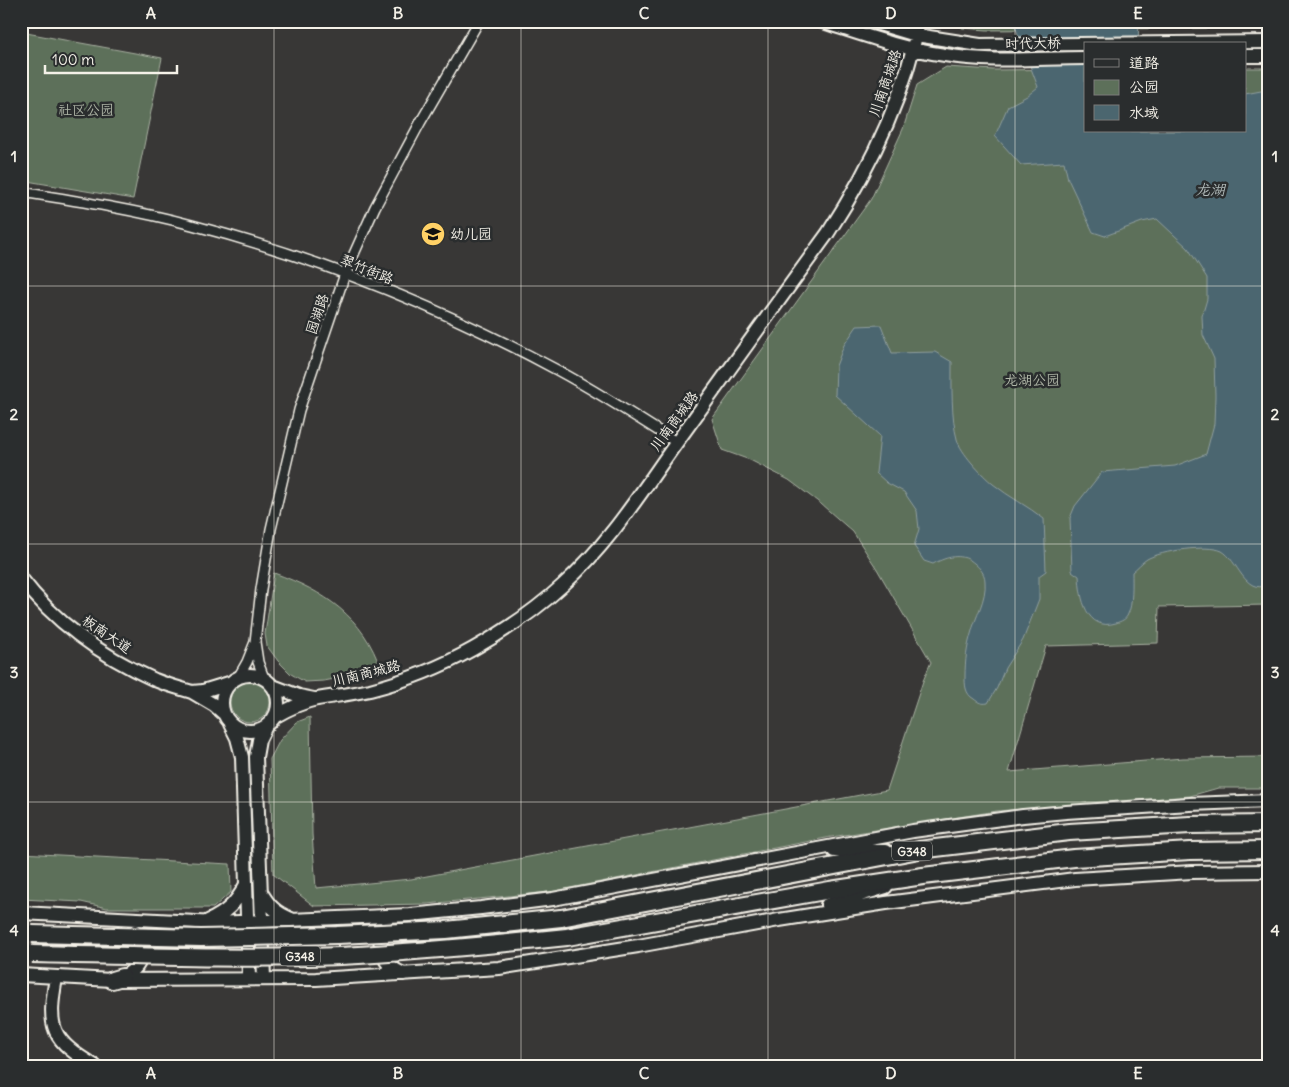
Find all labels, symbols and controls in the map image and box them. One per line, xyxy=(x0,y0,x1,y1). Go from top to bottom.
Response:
text: A xyxy=(146,3,156,23)
text: B xyxy=(393,3,404,23)
text: C xyxy=(639,3,650,23)
text: D xyxy=(885,3,897,23)
text: E xyxy=(1133,3,1143,23)
street label: 时代大桥 xyxy=(1005,34,1061,52)
scale bar xyxy=(45,42,178,74)
legend xyxy=(1084,42,1246,132)
street label: 川南商城路 xyxy=(865,47,905,119)
text: 100 m xyxy=(52,50,94,69)
text: 道路 xyxy=(1129,53,1159,72)
text: 公园 xyxy=(1129,77,1159,96)
park label: 社区公园 xyxy=(58,101,114,119)
text: 水域 xyxy=(1129,103,1159,122)
text: 1 xyxy=(11,146,17,166)
text: 1 xyxy=(1272,146,1278,166)
water label: 龙湖 xyxy=(1195,180,1227,199)
school or university icon: 幼儿园 xyxy=(420,221,446,247)
place label: 幼儿园 xyxy=(450,225,492,243)
street label: 翠竹街路 xyxy=(338,250,396,288)
street label: 园湖路 xyxy=(302,291,332,337)
park label: 龙湖公园 xyxy=(1004,371,1060,389)
street label: 川南商城路 xyxy=(646,387,702,455)
text: 2 xyxy=(10,404,19,424)
text: 2 xyxy=(1271,404,1280,424)
street label: 板南大道 xyxy=(79,611,135,657)
street label: 川南商城路 xyxy=(330,656,402,690)
text: 3 xyxy=(9,662,19,682)
text: 3 xyxy=(1270,662,1280,682)
road number: G348 xyxy=(892,841,932,860)
text: 4 xyxy=(9,920,19,940)
text: 4 xyxy=(1270,920,1280,940)
road number: G348 xyxy=(280,946,320,966)
text: A xyxy=(146,1063,156,1083)
text: B xyxy=(393,1063,404,1083)
text: C xyxy=(639,1063,650,1083)
text: D xyxy=(885,1063,897,1083)
text: E xyxy=(1133,1063,1143,1083)

